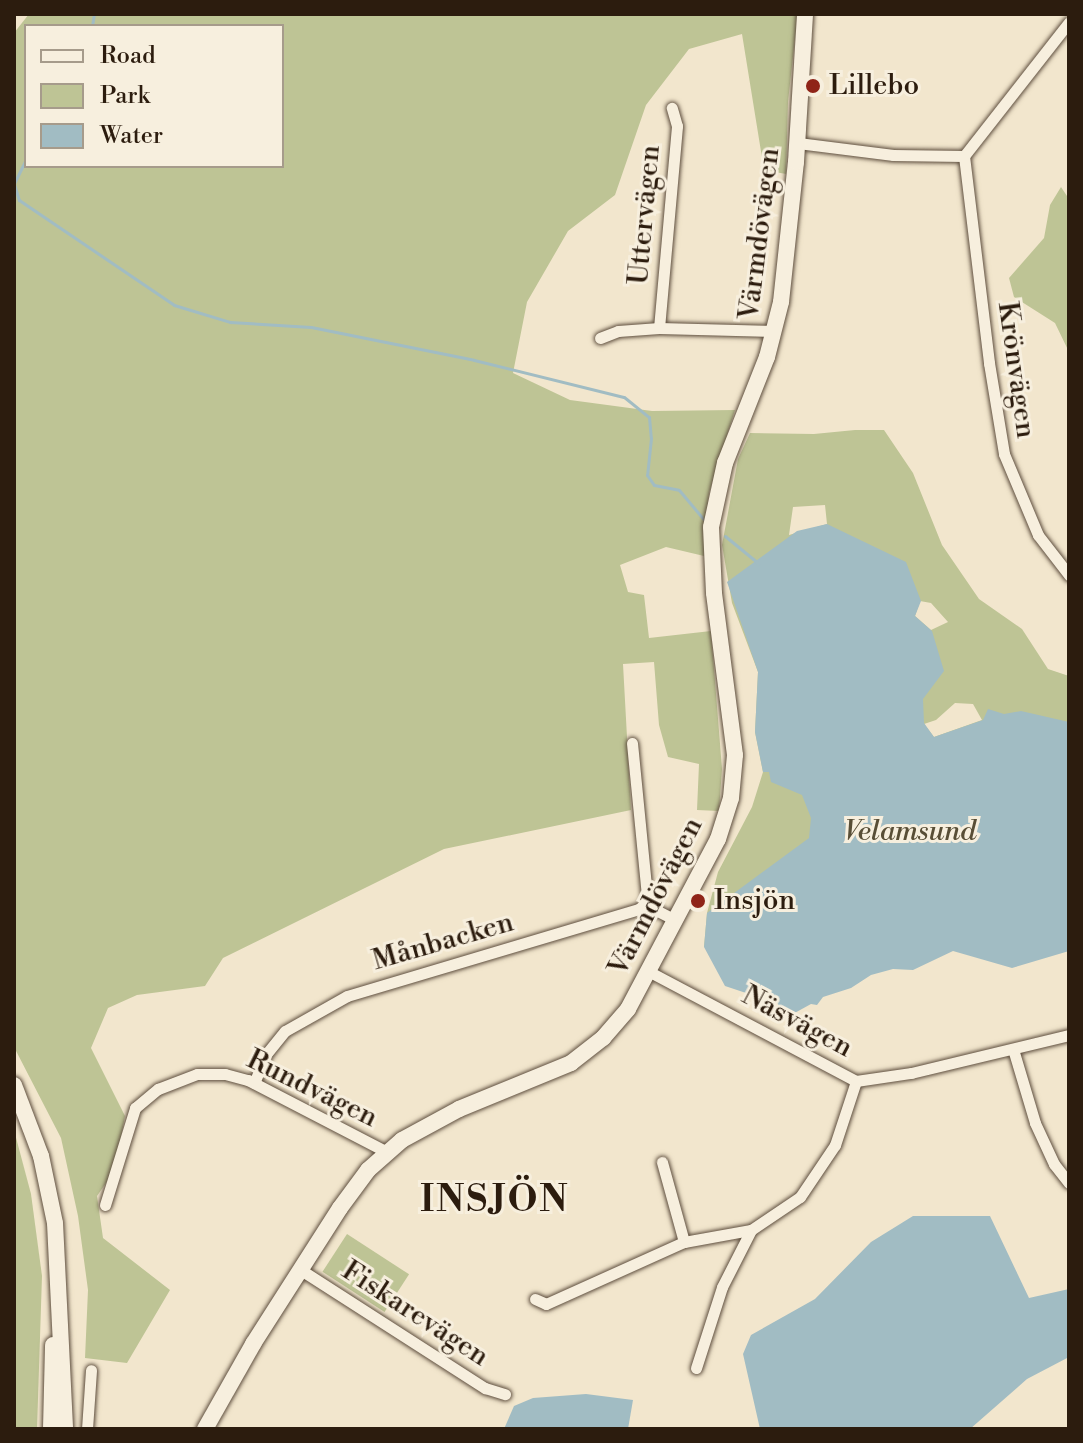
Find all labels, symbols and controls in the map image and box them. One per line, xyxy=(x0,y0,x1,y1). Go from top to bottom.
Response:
legend xyxy=(24,24,284,168)
text: Road xyxy=(100,41,156,71)
place label: Lillebo xyxy=(829,69,919,103)
marker: Lillebo xyxy=(804,77,822,95)
text: Park xyxy=(100,81,150,111)
text: Water xyxy=(100,121,163,151)
street label: Uttervägen xyxy=(622,144,668,286)
street label: Värmdövägen xyxy=(733,146,787,322)
street label: Krönvägen xyxy=(990,300,1042,440)
street label: Värmdövägen xyxy=(602,812,710,982)
park label: Velamsund xyxy=(844,815,976,849)
place label: Insjön xyxy=(714,884,795,918)
marker: Insjön xyxy=(689,892,707,910)
street label: Månbacken xyxy=(369,906,517,978)
street label: Näsvägen xyxy=(736,979,858,1065)
street label: Rundvägen xyxy=(241,1043,383,1135)
district label: INSJÖN xyxy=(420,1179,570,1223)
street label: Fiskarevägen xyxy=(335,1254,495,1374)

